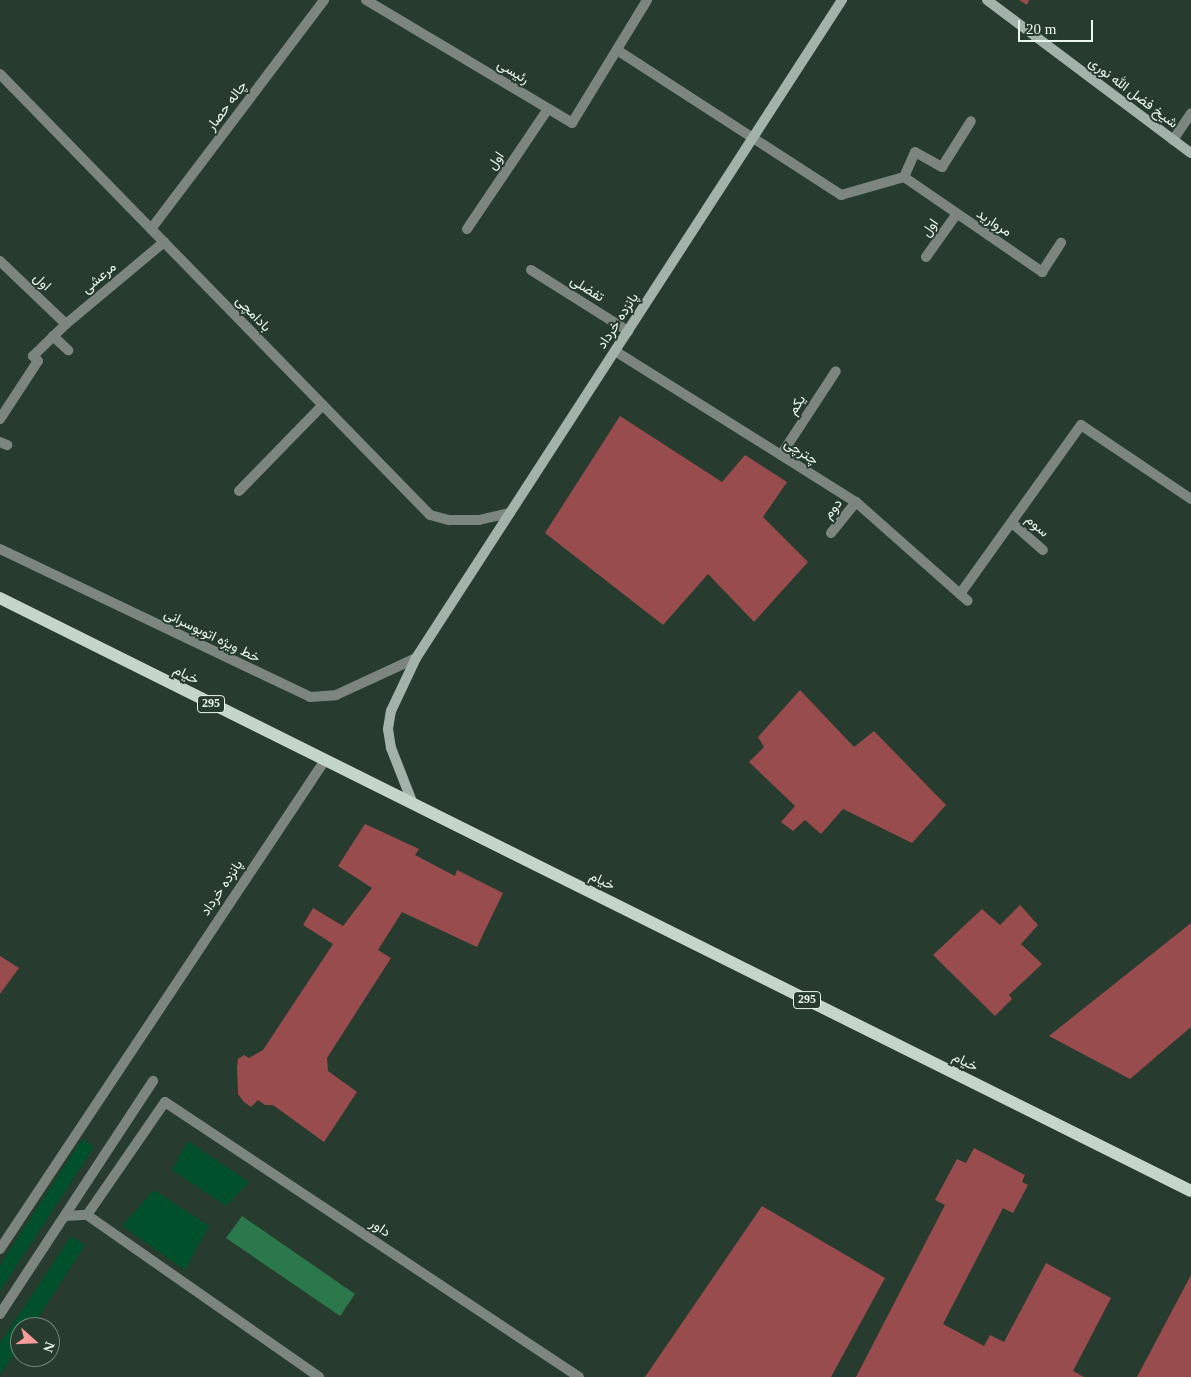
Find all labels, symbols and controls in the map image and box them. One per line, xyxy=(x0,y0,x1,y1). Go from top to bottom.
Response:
scale bar xyxy=(1021,10,1096,42)
text: 20 m xyxy=(1026,21,1056,37)
street label: شیخ فضل الله نوری xyxy=(1085,54,1181,132)
street label: رئیسی xyxy=(494,56,532,88)
street label: چاله حصار xyxy=(203,78,251,134)
street label: اول xyxy=(484,149,508,173)
street label: مروارید xyxy=(973,205,1015,241)
street label: اول xyxy=(918,216,942,240)
street label: مرعشی xyxy=(78,259,120,297)
street label: اول xyxy=(30,270,54,294)
street label: تفضلی xyxy=(567,272,607,306)
street label: پانزده خرداد xyxy=(594,290,642,352)
street label: بادامچی xyxy=(232,292,274,336)
street label: یکم xyxy=(784,392,810,418)
street label: چترچی xyxy=(781,435,821,469)
street label: دوم xyxy=(820,495,846,523)
street label: سوم xyxy=(1022,511,1052,541)
street label: خط ویژه اتوبوسرانی xyxy=(161,605,263,667)
street label: خیام xyxy=(170,662,202,688)
road number: 295 xyxy=(196,694,226,714)
street label: پانزده خرداد xyxy=(197,857,247,919)
street label: خیام xyxy=(586,868,618,894)
road number: 295 xyxy=(792,990,822,1010)
street label: خیام xyxy=(949,1049,981,1075)
street label: داور xyxy=(367,1215,393,1241)
north arrow xyxy=(10,1317,60,1367)
text: N xyxy=(40,1340,57,1354)

